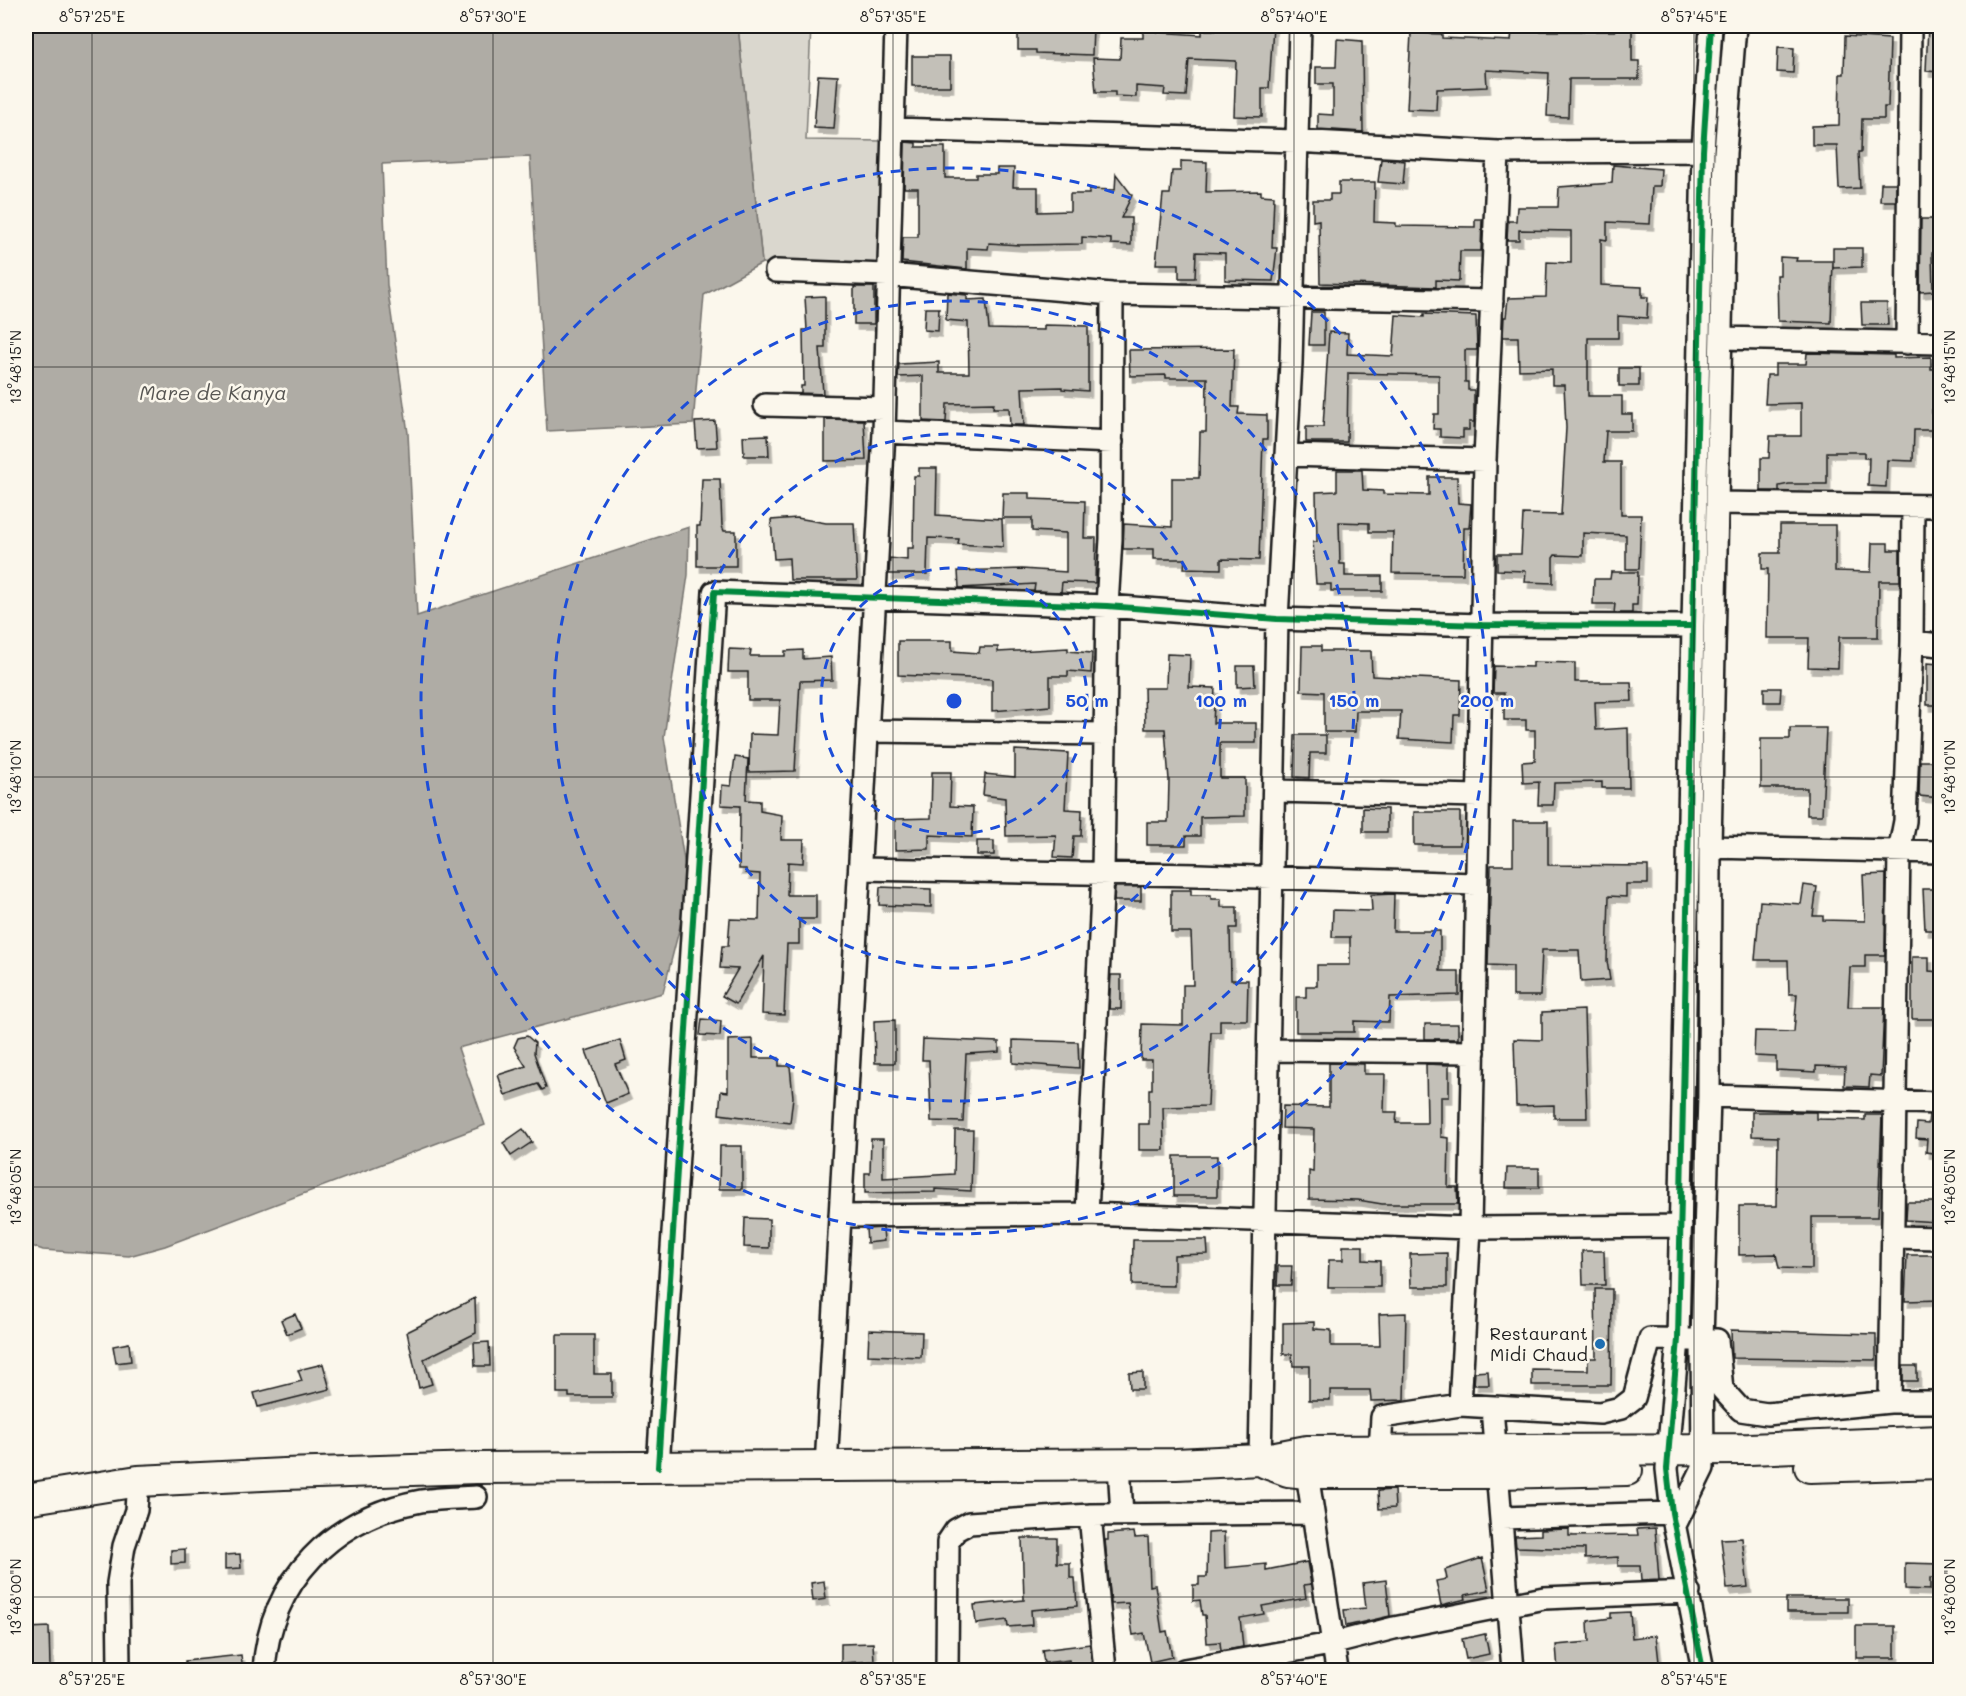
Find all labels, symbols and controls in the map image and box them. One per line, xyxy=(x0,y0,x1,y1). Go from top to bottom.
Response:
text: 8°57'25"E xyxy=(59,6,126,26)
text: 8°57'30"E xyxy=(459,6,527,26)
text: 8°57'35"E xyxy=(860,6,927,26)
text: 8°57'40"E xyxy=(1260,6,1328,26)
text: 8°57'45"E xyxy=(1661,6,1728,26)
text: 13°48'15"N xyxy=(5,330,25,404)
text: 13°48'15"N xyxy=(1939,330,1959,404)
water label: Mare de Kanya xyxy=(139,379,287,405)
text: 50 m xyxy=(1066,688,1108,712)
text: 100 m xyxy=(1195,688,1247,712)
text: 150 m xyxy=(1329,688,1379,712)
text: 200 m xyxy=(1460,688,1514,712)
centre of rings xyxy=(944,691,964,711)
text: 13°48'10"N xyxy=(5,740,25,814)
text: 13°48'10"N xyxy=(1939,740,1959,814)
text: 13°48'05"N xyxy=(5,1149,25,1225)
text: 13°48'05"N xyxy=(1939,1149,1959,1225)
place label: Restaurant Midi Chaud xyxy=(1489,1321,1588,1366)
marker: Restaurant Midi Chaud xyxy=(1593,1337,1607,1351)
text: 13°48'00"N xyxy=(5,1558,25,1636)
text: 13°48'00"N xyxy=(1939,1558,1959,1636)
text: 8°57'25"E xyxy=(59,1669,126,1689)
text: 8°57'30"E xyxy=(459,1669,527,1689)
text: 8°57'35"E xyxy=(860,1669,927,1689)
text: 8°57'40"E xyxy=(1260,1669,1328,1689)
text: 8°57'45"E xyxy=(1661,1669,1728,1689)

